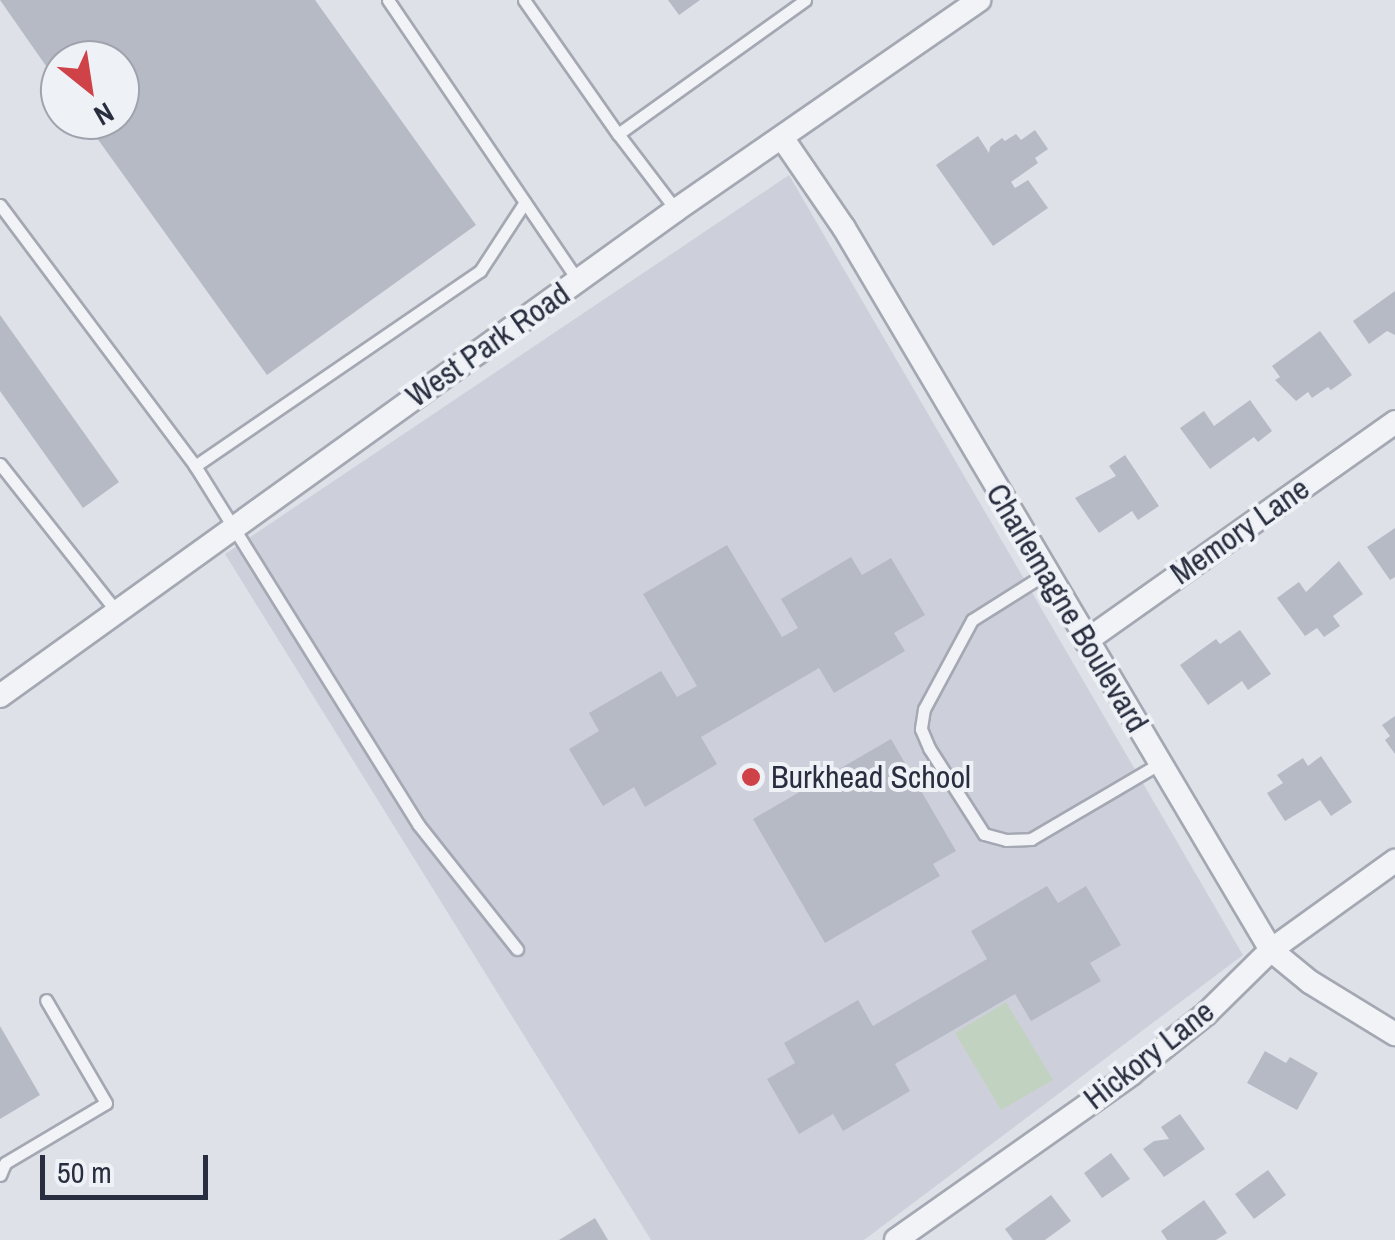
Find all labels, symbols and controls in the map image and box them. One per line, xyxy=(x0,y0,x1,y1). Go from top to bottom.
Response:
north arrow xyxy=(40,40,140,140)
text: N xyxy=(87,94,121,135)
street label: West Park Road xyxy=(399,275,577,415)
street label: Memory Lane xyxy=(1163,469,1317,593)
street label: Charlemagne Boulevard xyxy=(978,477,1156,739)
place label: Burkhead School xyxy=(771,758,971,796)
marker: Burkhead School xyxy=(740,766,762,788)
street label: Hickory Lane xyxy=(1076,992,1222,1118)
scale bar xyxy=(45,1135,212,1197)
text: 50 m xyxy=(57,1152,112,1192)

